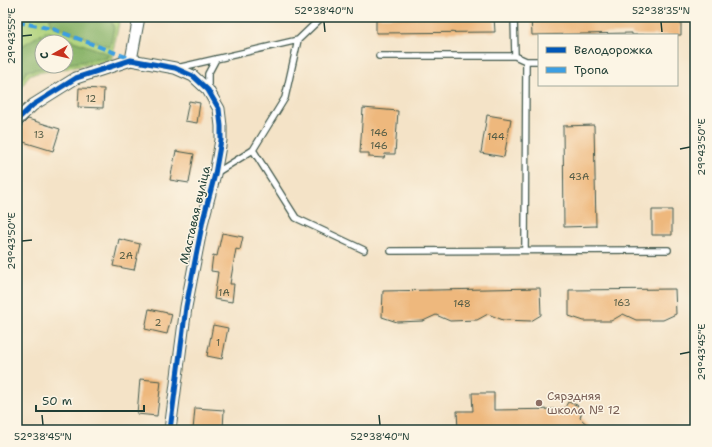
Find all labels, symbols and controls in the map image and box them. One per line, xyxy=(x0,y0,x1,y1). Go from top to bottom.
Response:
text: 52°38'40"N xyxy=(294,4,354,17)
text: 52°38'35"N xyxy=(632,4,690,17)
text: 29°43'55"E xyxy=(5,8,18,64)
north arrow xyxy=(34,34,74,74)
legend xyxy=(538,34,678,86)
text: Велодорожка xyxy=(574,42,653,58)
text: С xyxy=(37,51,52,60)
text: Тропа xyxy=(574,62,609,78)
house number: 12 xyxy=(86,92,96,105)
text: 29°43'50"E xyxy=(695,118,708,176)
house number: 146 xyxy=(370,126,388,139)
house number: 13 xyxy=(34,128,44,141)
house number: 144 xyxy=(487,130,505,143)
house number: 146 xyxy=(370,139,388,152)
street label: Маставая вуліца xyxy=(176,164,214,266)
house number: 43А xyxy=(569,170,589,183)
text: 29°43'50"E xyxy=(5,212,18,270)
house number: 2А xyxy=(119,249,133,262)
house number: 1А xyxy=(218,286,230,299)
house number: 163 xyxy=(613,296,631,309)
house number: 148 xyxy=(453,297,471,310)
house number: 2 xyxy=(155,316,162,329)
text: 29°43'45"E xyxy=(695,324,708,380)
house number: 1 xyxy=(216,336,220,349)
scale bar xyxy=(36,387,144,413)
place label: Сярэдняя школа № 12 xyxy=(547,388,620,418)
text: 50 m xyxy=(42,393,72,409)
marker: Сярэдняя школа № 12 xyxy=(534,398,544,408)
text: 52°38'45"N xyxy=(14,430,72,443)
text: 52°38'40"N xyxy=(350,430,410,443)

